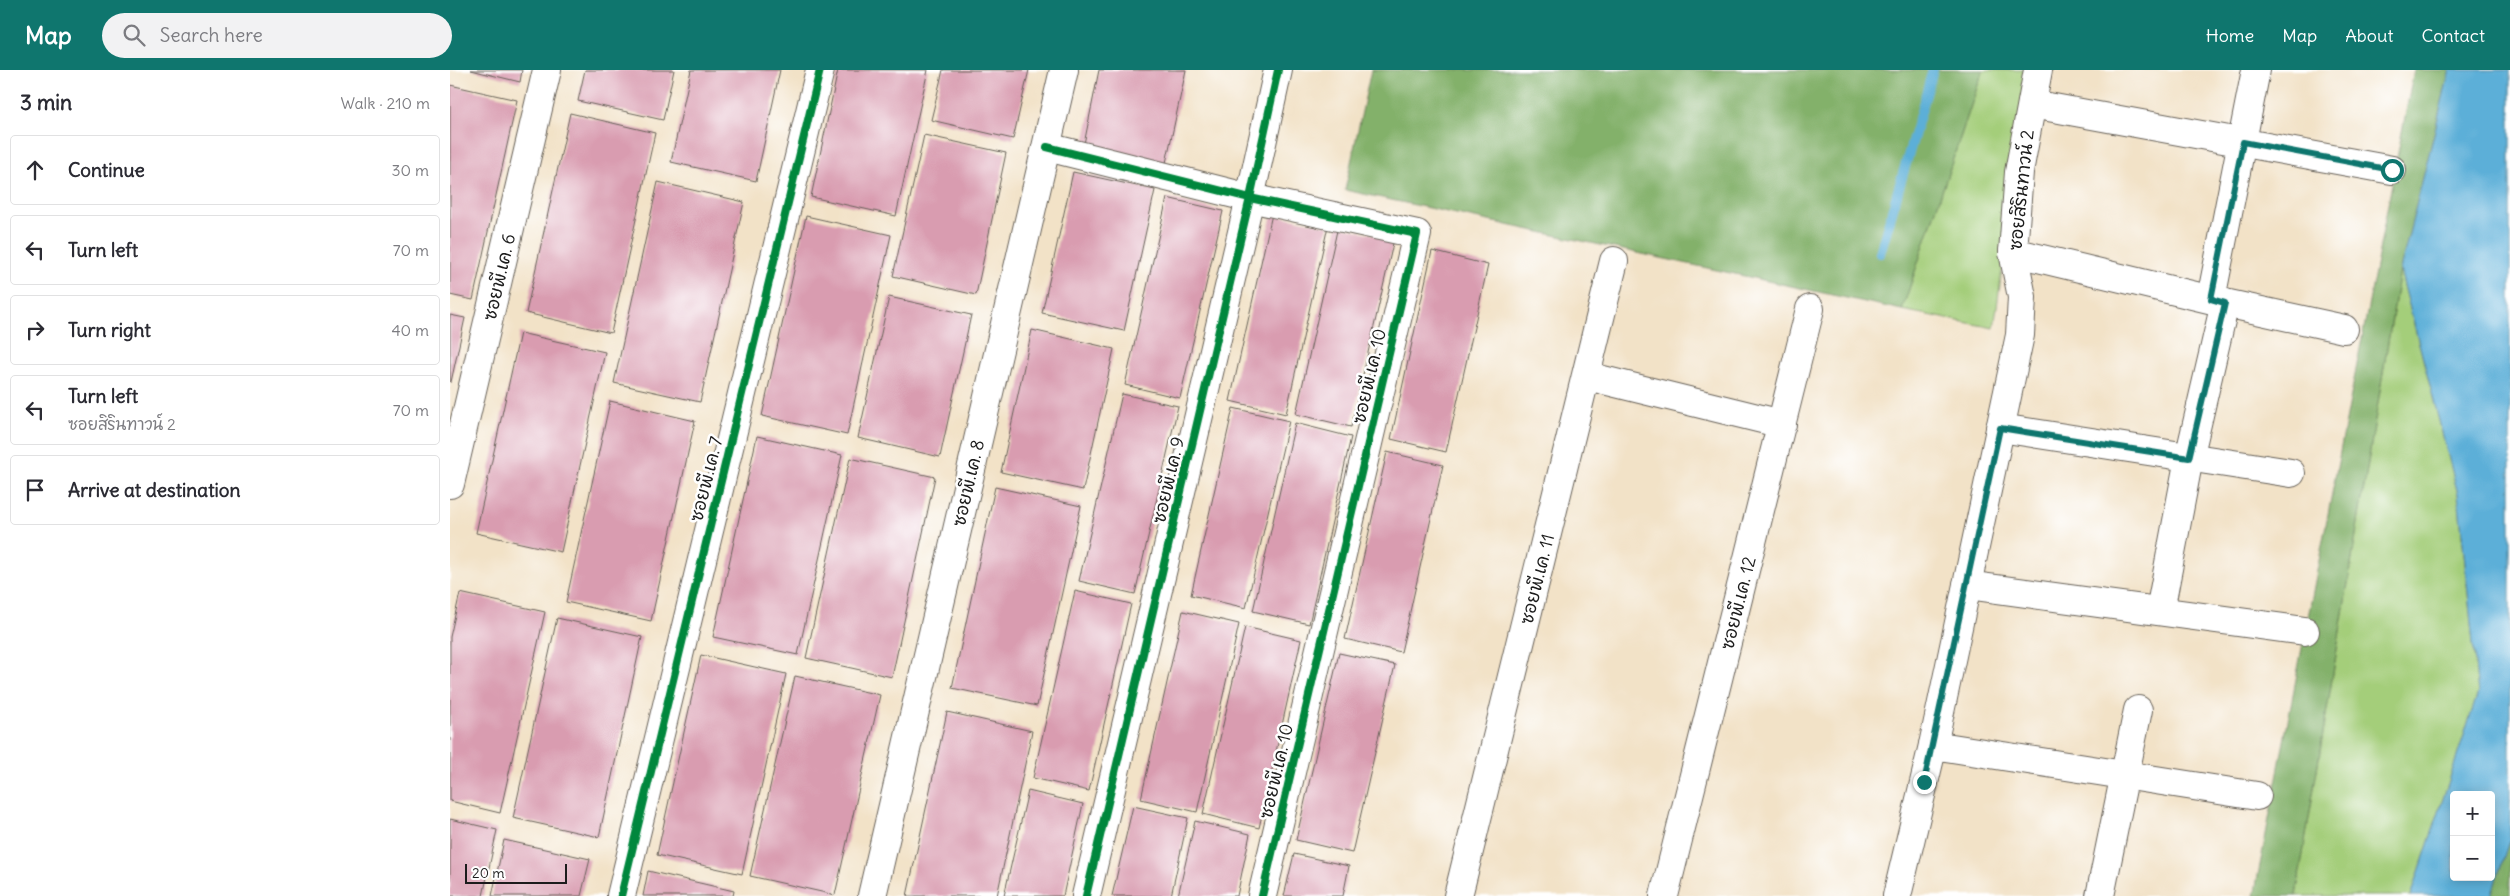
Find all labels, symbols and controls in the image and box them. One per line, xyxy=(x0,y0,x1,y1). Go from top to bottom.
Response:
search box xyxy=(102,13,452,58)
text: Map xyxy=(25,20,72,50)
icon: search xyxy=(120,21,148,49)
text: Search here xyxy=(160,23,263,47)
text: Home xyxy=(2206,24,2254,47)
text: Map xyxy=(2282,24,2317,47)
text: About xyxy=(2345,24,2393,47)
text: Contact xyxy=(2421,24,2485,47)
text: 3 min xyxy=(20,89,72,116)
text: Walk · 210 m xyxy=(340,93,430,113)
street label: ซอยสิรินทาวน์ 2 xyxy=(2002,128,2039,252)
icon: ahead xyxy=(21,156,49,184)
text: Continue xyxy=(68,158,145,182)
route start xyxy=(2381,159,2404,182)
text: 30 m xyxy=(392,160,429,180)
street label: ซอยพี.เค. 6 xyxy=(478,231,520,323)
icon: left xyxy=(21,236,49,264)
text: Turn left xyxy=(68,238,138,262)
text: 70 m xyxy=(393,240,429,260)
icon: right xyxy=(21,316,49,344)
text: Turn right xyxy=(68,318,151,342)
text: 40 m xyxy=(391,320,429,340)
street label: ซอยพี.เค. 10 xyxy=(1347,326,1391,426)
text: Turn left xyxy=(68,384,138,408)
icon: left xyxy=(21,396,49,424)
text: 70 m xyxy=(393,400,429,420)
text: ซอยสิรินทาวน์ 2 xyxy=(68,414,176,434)
street label: ซอยพี.เค. 7 xyxy=(684,434,728,524)
street label: ซอยพี.เค. 9 xyxy=(1147,434,1189,526)
street label: ซอยพี.เค. 8 xyxy=(947,437,989,529)
icon: arrive xyxy=(21,476,49,504)
text: Arrive at destination xyxy=(68,478,241,502)
street label: ซอยพี.เค. 11 xyxy=(1515,531,1559,627)
street label: ซอยพี.เค. 12 xyxy=(1715,554,1761,652)
street label: ซอยพี.เค. 10 xyxy=(1254,721,1298,821)
route end xyxy=(1913,771,1936,794)
map controls xyxy=(2450,791,2495,881)
button: + xyxy=(2450,791,2495,836)
button: − xyxy=(2450,836,2495,881)
scale bar xyxy=(465,861,568,884)
text: 20 m xyxy=(472,864,505,882)

